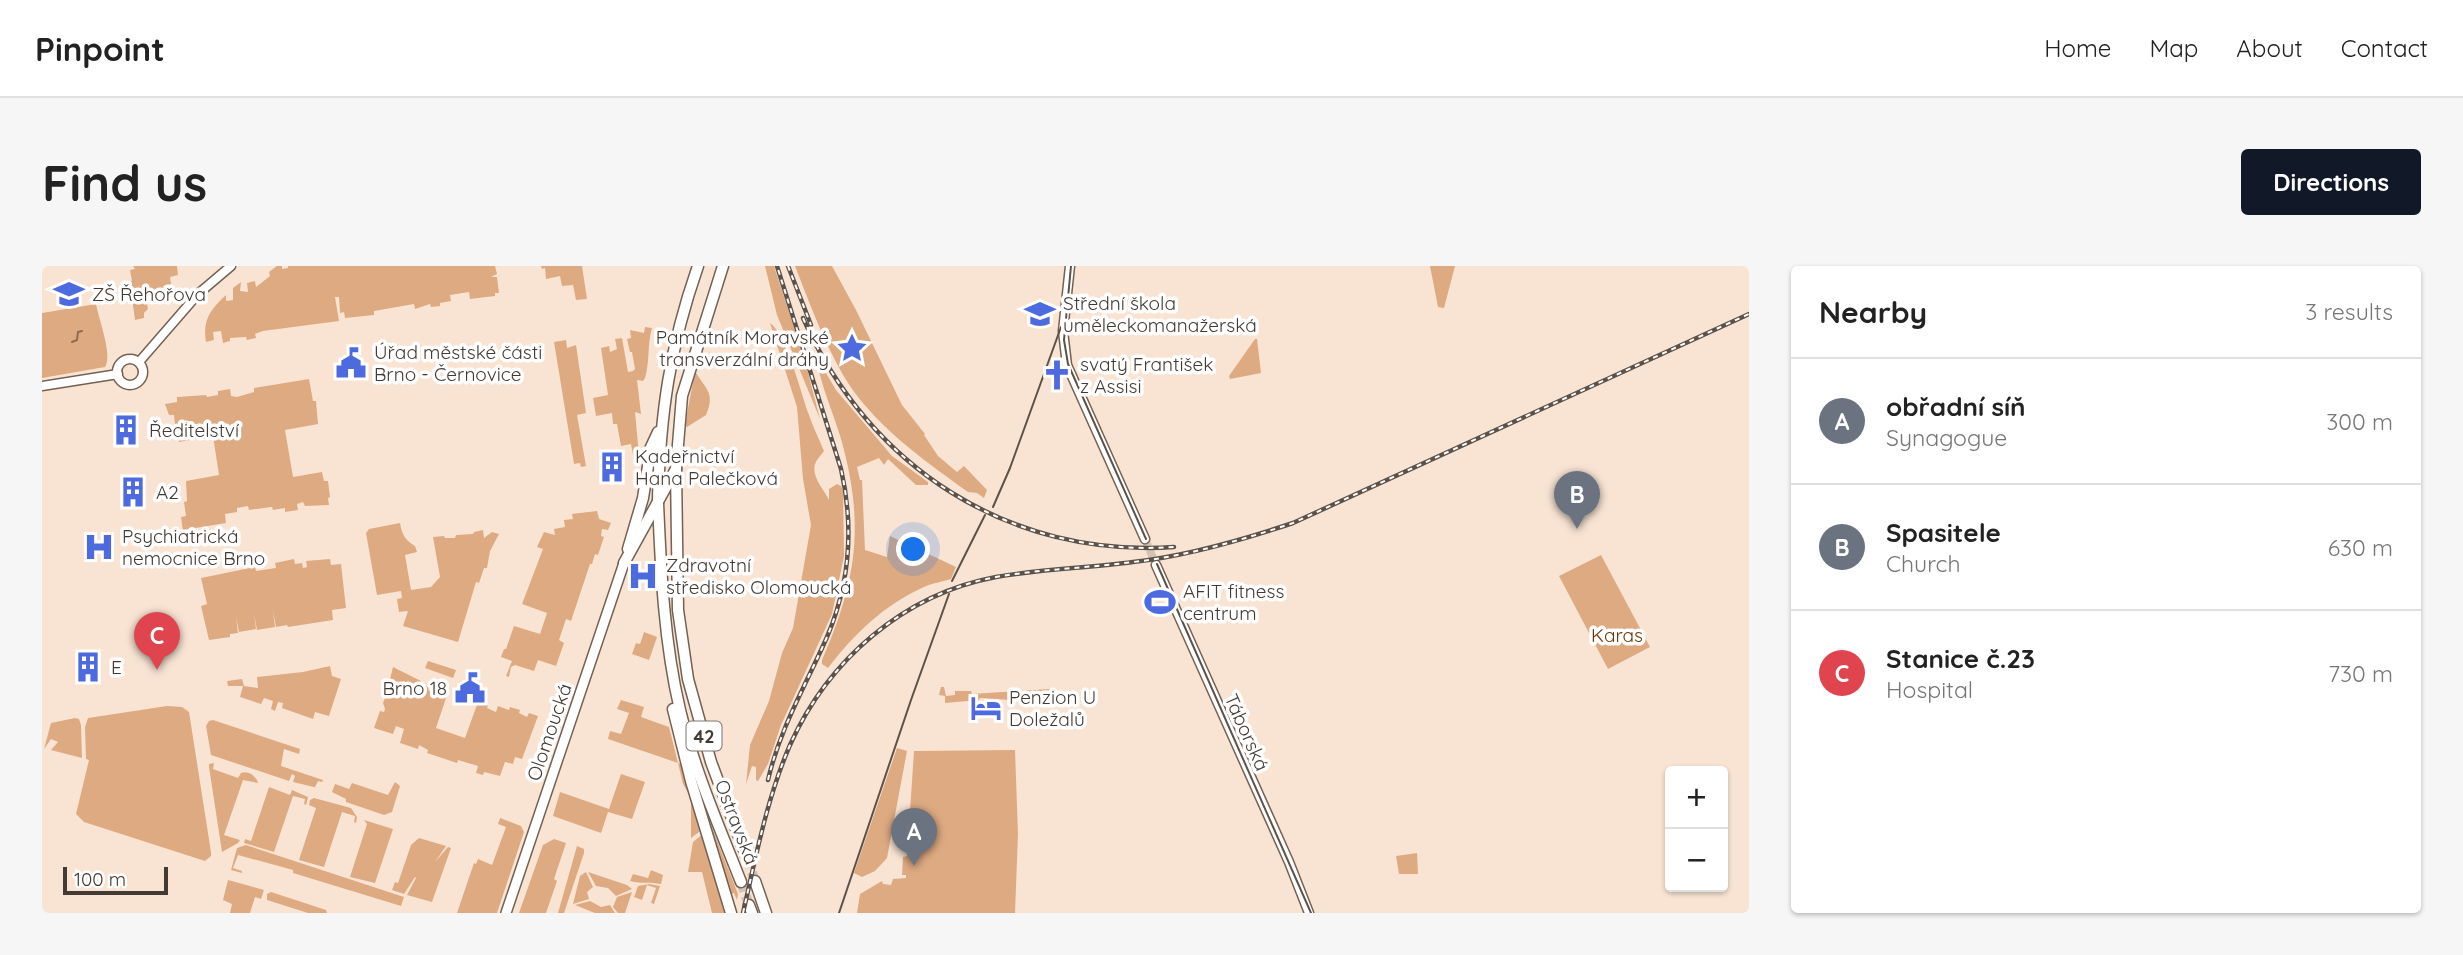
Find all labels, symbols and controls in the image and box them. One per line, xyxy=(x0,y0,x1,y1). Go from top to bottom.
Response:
text: Pinpoint xyxy=(35,28,165,69)
text: Home xyxy=(2044,33,2111,63)
text: Map xyxy=(2149,33,2198,63)
text: About xyxy=(2236,33,2303,63)
text: Contact xyxy=(2341,33,2428,63)
button: Directions xyxy=(2241,149,2421,215)
text: Find us xyxy=(42,152,207,213)
school or university icon: ZŠ Řehořova xyxy=(52,277,86,311)
place label: ZŠ Řehořova xyxy=(92,282,206,306)
place label: Střední škola uměleckomanažerská xyxy=(1063,291,1257,337)
text: Nearby xyxy=(1819,293,1927,331)
school or university icon: Střední škola uměleckomanažerská xyxy=(1023,297,1057,331)
text: 3 results xyxy=(2305,297,2393,326)
place label: Památník Moravské transverzální dráhy xyxy=(656,325,829,371)
place icon: Památník Moravské transverzální dráhy xyxy=(835,331,869,365)
place label: Úřad městské části Brno - Černovice xyxy=(374,340,542,386)
public building icon: Úřad městské části Brno - Černovice xyxy=(334,346,368,380)
place label: svatý František z Assisi xyxy=(1080,352,1213,398)
church icon: svatý František z Assisi xyxy=(1040,358,1074,392)
text: obřadní síň xyxy=(1886,390,2026,423)
text: A xyxy=(1835,407,1849,436)
text: 300 m xyxy=(2326,407,2393,436)
building icon: Ředitelství xyxy=(109,413,143,447)
place label: Ředitelství xyxy=(149,418,240,442)
text: Synagogue xyxy=(1886,423,2007,452)
place label: Kadeřnictví Hana Palečková xyxy=(635,444,778,490)
building icon: Kadeřnictví Hana Palečková xyxy=(595,450,629,484)
pin: B xyxy=(1554,471,1600,529)
building icon: A2 xyxy=(116,475,150,509)
place label: A2 xyxy=(156,480,179,504)
text: Spasitele xyxy=(1886,516,2001,549)
place label: Psychiatrická nemocnice Brno xyxy=(122,524,265,570)
hospital icon: Psychiatrická nemocnice Brno xyxy=(82,530,116,564)
your location xyxy=(896,532,930,566)
text: B xyxy=(1834,533,1850,562)
text: 630 m xyxy=(2328,533,2393,562)
text: Church xyxy=(1886,549,1961,578)
place label: Zdravotní středisko Olomoucká xyxy=(666,553,852,599)
hospital icon: Zdravotní středisko Olomoucká xyxy=(626,559,660,593)
place label: AFIT fitness centrum xyxy=(1183,579,1284,625)
sports icon: AFIT fitness centrum xyxy=(1143,585,1177,619)
pin: C xyxy=(134,612,180,670)
park label: Karas xyxy=(1591,623,1643,647)
text: Stanice č.23 xyxy=(1886,642,2035,675)
building icon: E xyxy=(71,650,105,684)
place label: E xyxy=(111,655,122,679)
text: C xyxy=(1835,659,1849,688)
text: 730 m xyxy=(2328,659,2393,688)
public building icon: Brno 18 xyxy=(453,671,487,705)
text: Hospital xyxy=(1886,675,1973,704)
place label: Brno 18 xyxy=(382,676,447,700)
street label: Olomoucká xyxy=(521,680,577,784)
place label: Penzion U Doležalů xyxy=(1009,685,1096,731)
street label: Táborská xyxy=(1219,690,1275,774)
hotel icon: Penzion U Doležalů xyxy=(969,691,1003,725)
road number: 42 xyxy=(686,722,722,750)
map controls xyxy=(1665,766,1728,892)
button: + xyxy=(1665,766,1728,829)
street label: Ostravská xyxy=(710,776,764,868)
pin: A xyxy=(891,808,937,866)
button: − xyxy=(1665,829,1728,892)
scale bar xyxy=(63,864,168,896)
text: 100 m xyxy=(74,867,126,891)

